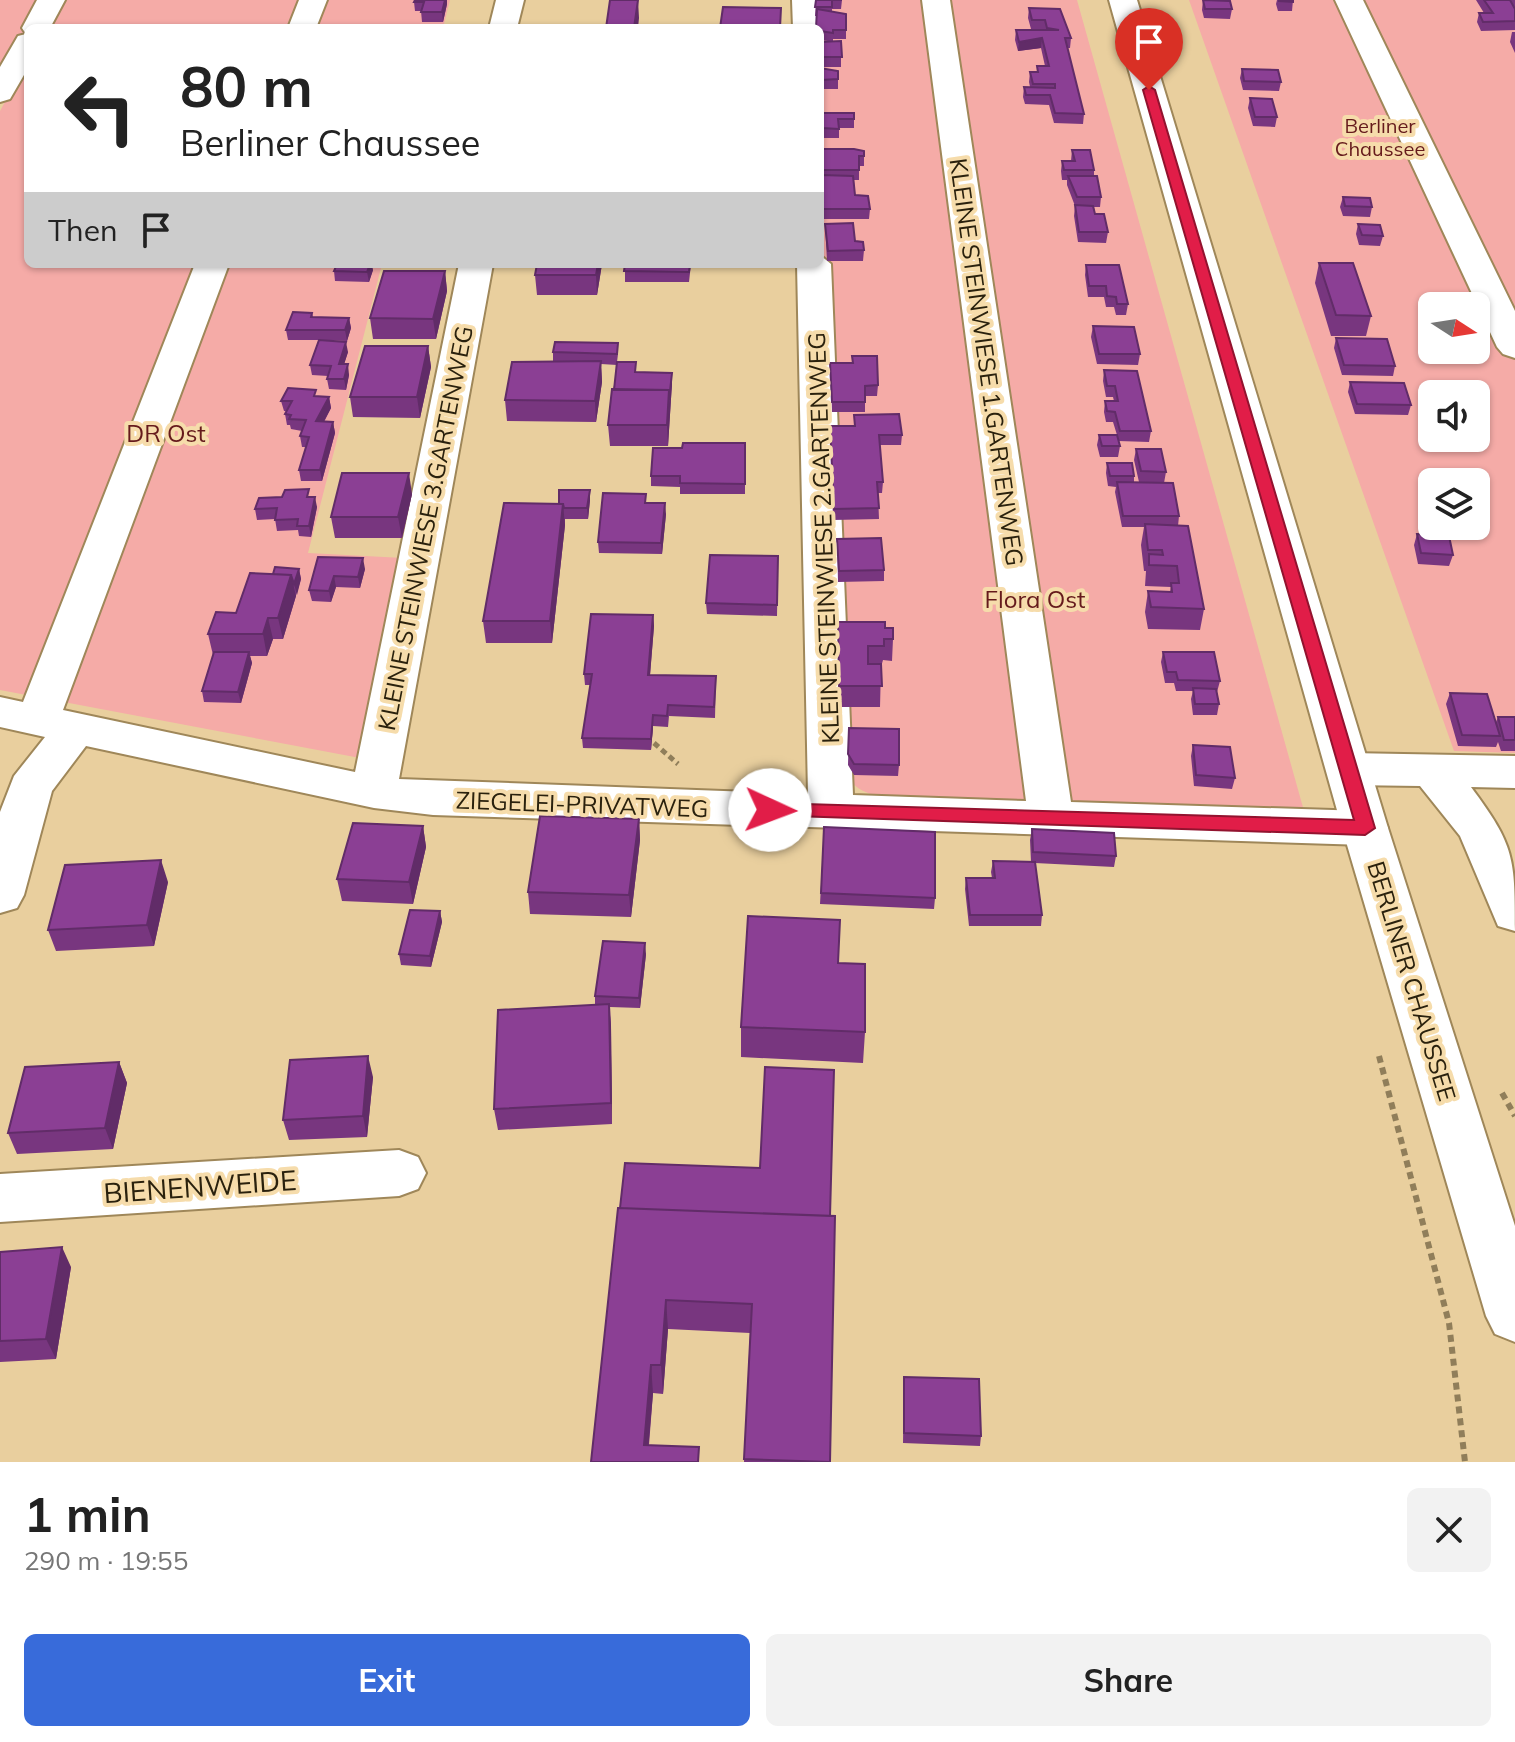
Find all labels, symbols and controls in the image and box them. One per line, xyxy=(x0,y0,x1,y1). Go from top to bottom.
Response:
pin xyxy=(1115,8,1183,90)
icon: arrive xyxy=(1127,20,1171,64)
text: 80 m xyxy=(180,51,313,121)
icon: left xyxy=(48,56,152,160)
park label: Berliner Chaussee xyxy=(1335,113,1425,161)
text: Berliner Chaussee xyxy=(180,120,480,165)
street label: KLEINE STEINWIESE 1.GARTENWEG xyxy=(944,156,1030,568)
icon: arrive xyxy=(134,208,178,252)
text: Then xyxy=(48,211,118,249)
north arrow xyxy=(1418,292,1490,364)
map controls xyxy=(1418,292,1490,540)
street label: KLEINE STEINWIESE 3.GARTENWEG xyxy=(371,323,479,733)
street label: KLEINE STEINWIESE 2.GARTENWEG xyxy=(801,332,845,744)
button: sound xyxy=(1418,380,1490,452)
park label: DR Ost xyxy=(126,418,206,448)
button: layers xyxy=(1418,468,1490,540)
park label: Flora Ost xyxy=(985,584,1085,614)
position arrow xyxy=(728,768,812,852)
street label: ZIEGELEI-PRIVATWEG xyxy=(455,785,709,823)
street label: BERLINER CHAUSSEE xyxy=(1361,857,1463,1105)
street label: BIENENWEIDE xyxy=(102,1162,298,1210)
text: 1 min xyxy=(24,1484,151,1544)
button: close xyxy=(1407,1488,1491,1572)
text: 290 m · 19:55 xyxy=(24,1544,188,1577)
button: Exit xyxy=(24,1634,750,1726)
button: Share xyxy=(766,1634,1491,1726)

